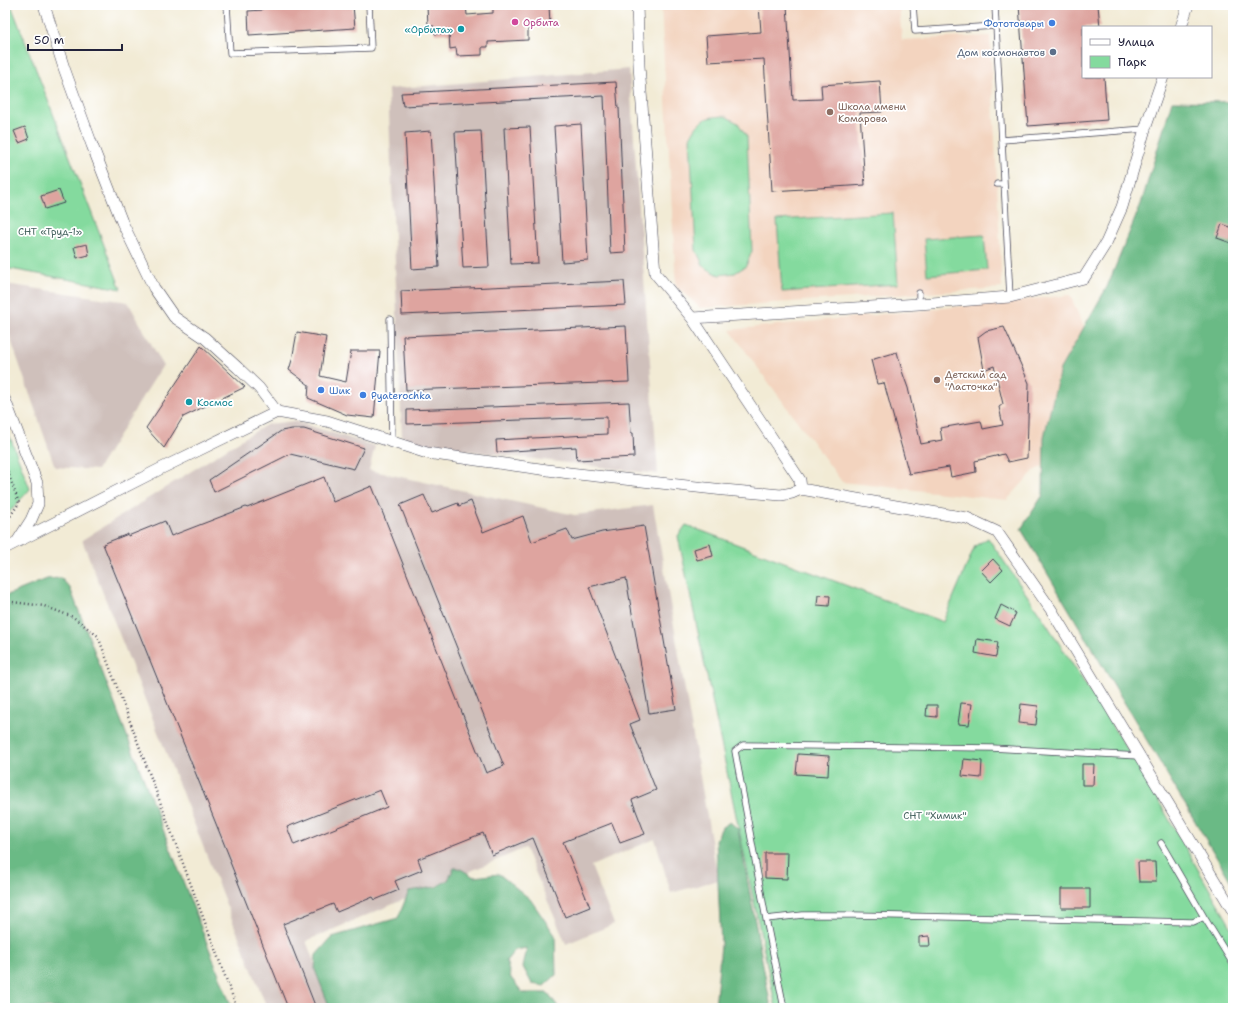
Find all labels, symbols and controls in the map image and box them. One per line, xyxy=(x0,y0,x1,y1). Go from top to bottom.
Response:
place label: Орбита xyxy=(523,16,560,29)
marker: Орбита xyxy=(510,17,520,27)
place label: Фототовары xyxy=(984,17,1044,30)
marker: Фототовары xyxy=(1047,18,1057,28)
place label: «Орбита» xyxy=(404,23,453,36)
marker: «Орбита» xyxy=(456,24,466,34)
scale bar xyxy=(28,26,122,52)
legend xyxy=(1082,26,1212,78)
text: 50 m xyxy=(34,32,64,48)
text: Улица xyxy=(1118,34,1155,50)
place label: Дом космонавтов xyxy=(957,46,1045,59)
marker: Дом космонавтов xyxy=(1048,47,1058,57)
text: Парк xyxy=(1118,54,1147,70)
place label: Школа имени Комарова xyxy=(838,100,907,125)
marker: Школа имени Комарова xyxy=(825,107,835,117)
park label: СНТ «Труд-1» xyxy=(18,225,82,238)
place label: Детский сад "Ласточка" xyxy=(945,368,1007,393)
marker: Детский сад "Ласточка" xyxy=(932,375,942,385)
place label: Шик xyxy=(329,384,351,397)
marker: Шик xyxy=(316,385,326,395)
place label: Pyaterochka xyxy=(371,389,432,402)
marker: Pyaterochka xyxy=(358,390,368,400)
place label: Космос xyxy=(197,396,233,409)
marker: Космос xyxy=(184,397,194,407)
park label: СНТ "Химик" xyxy=(903,809,967,822)

